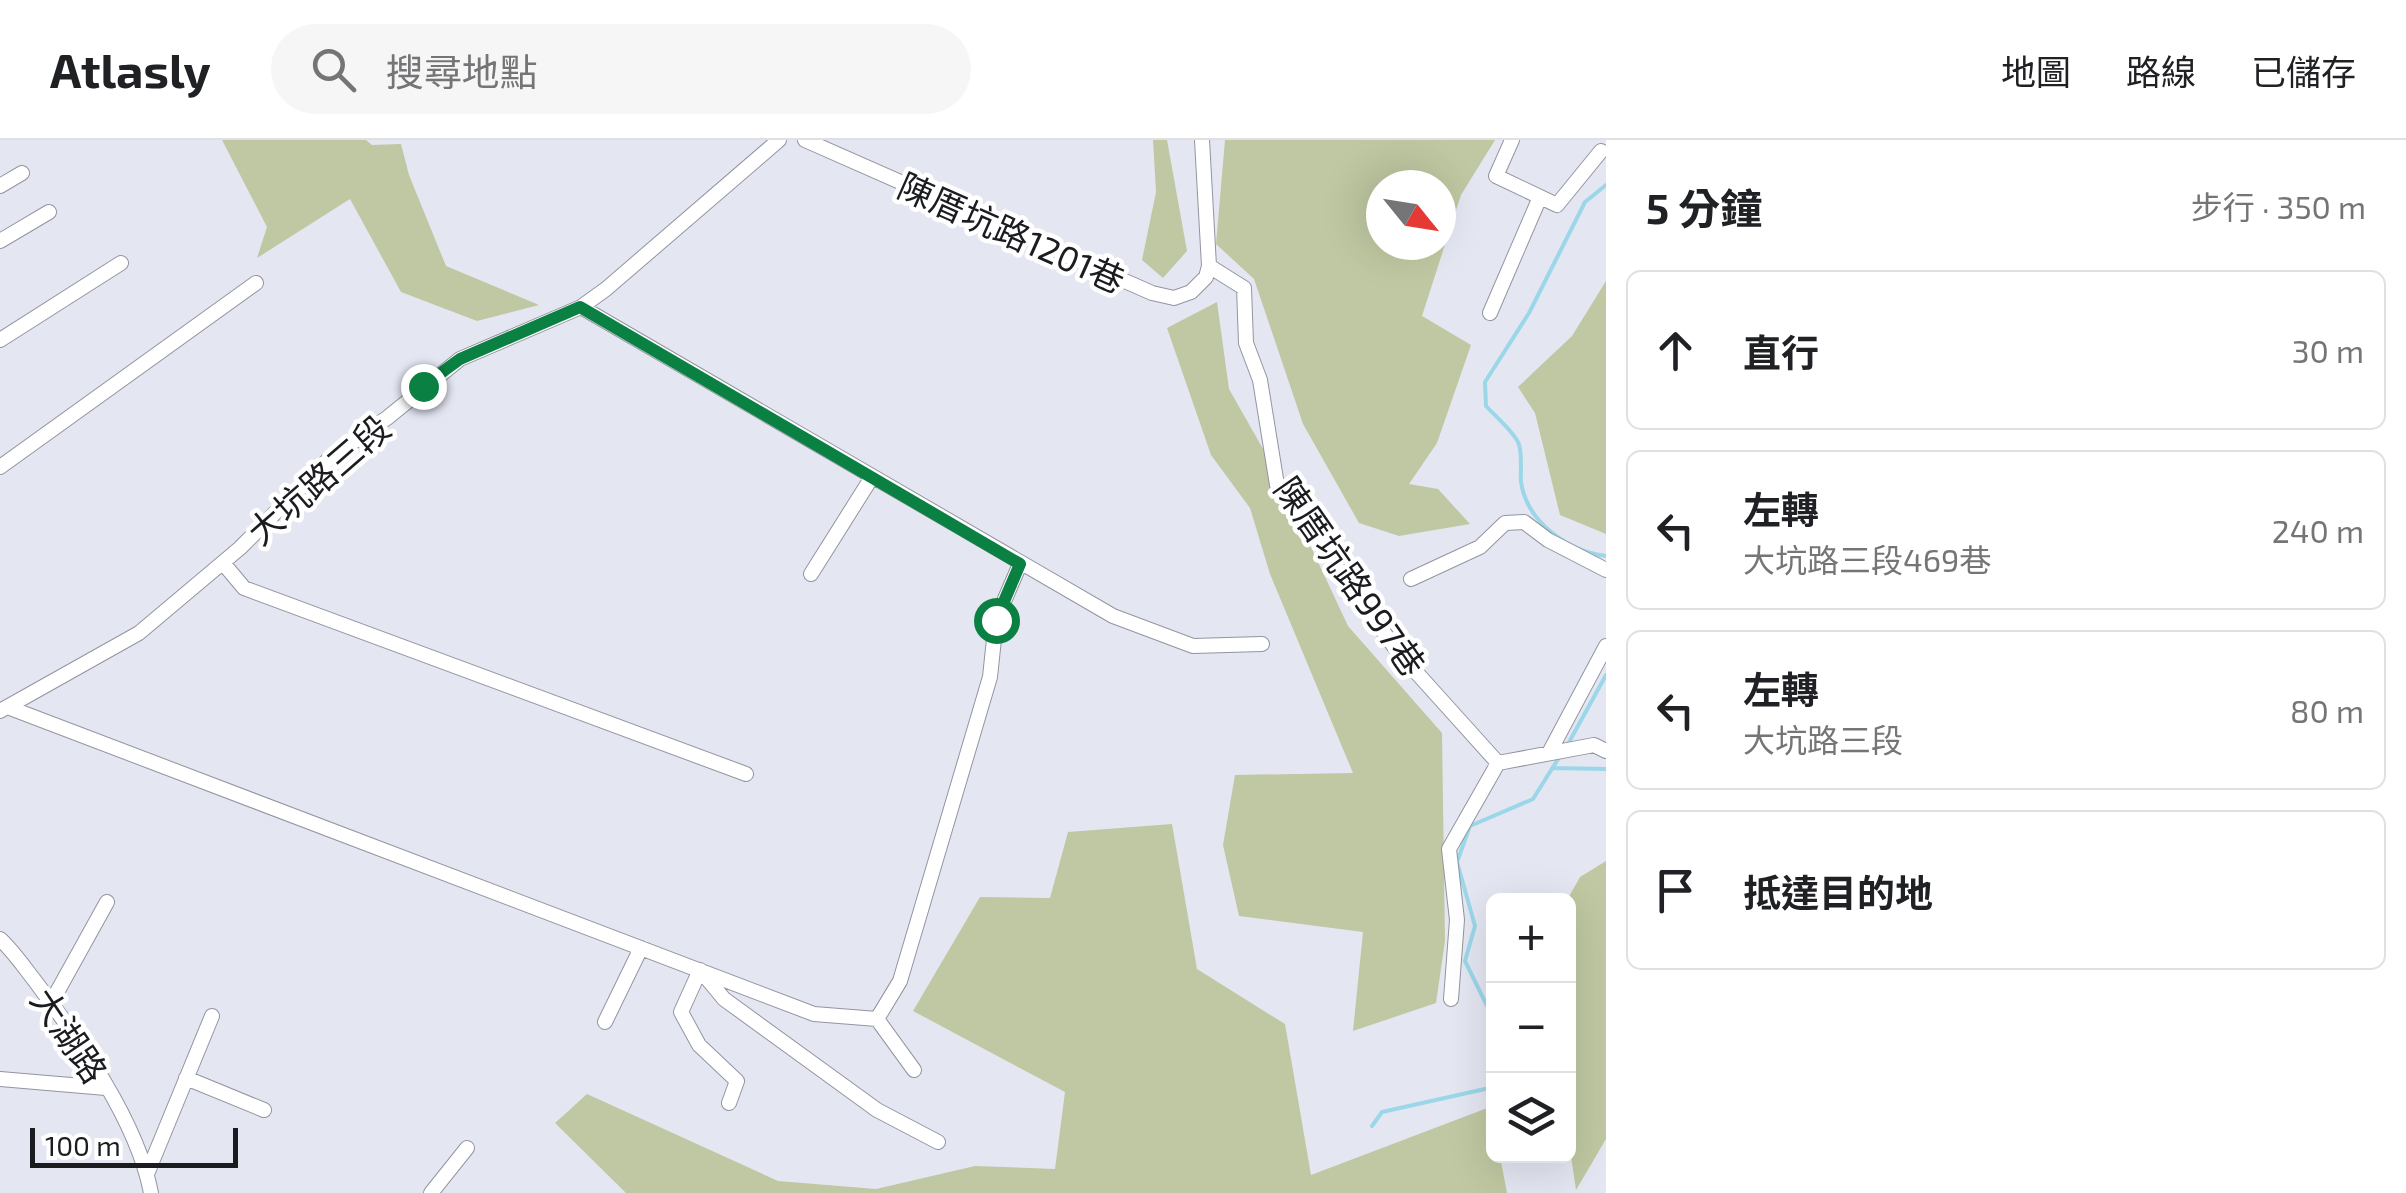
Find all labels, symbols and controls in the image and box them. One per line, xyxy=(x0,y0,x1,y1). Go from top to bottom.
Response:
search box xyxy=(271,24,971,114)
text: Atlasly xyxy=(50,40,211,98)
icon: search xyxy=(306,42,361,97)
text: 搜尋地點 xyxy=(386,48,538,94)
text: 地圖 xyxy=(2001,50,2071,92)
text: 路線 xyxy=(2126,50,2196,92)
text: 已儲存 xyxy=(2251,50,2356,92)
street label: 陳厝坑路1201巷 xyxy=(892,163,1132,301)
north arrow xyxy=(1366,170,1456,260)
text: 5 分鐘 xyxy=(1646,182,1762,232)
text: 步行 · 350 m xyxy=(2191,187,2366,225)
icon: ahead xyxy=(1648,323,1703,378)
text: 直行 xyxy=(1743,329,1819,375)
text: 30 m xyxy=(2292,331,2364,369)
route end xyxy=(401,364,447,410)
street label: 大坑路三段 xyxy=(238,406,398,552)
street label: 陳厝坑路997巷 xyxy=(1267,469,1435,683)
text: 左轉 xyxy=(1743,486,1819,532)
icon: left xyxy=(1648,503,1703,558)
text: 240 m xyxy=(2272,511,2364,549)
text: 大坑路三段469巷 xyxy=(1743,540,1991,578)
route start xyxy=(974,598,1020,644)
text: 左轉 xyxy=(1743,666,1819,712)
icon: left xyxy=(1648,683,1703,738)
text: 80 m xyxy=(2290,691,2364,729)
text: 大坑路三段 xyxy=(1743,720,1903,758)
icon: arrive xyxy=(1648,863,1703,918)
text: 抵達目的地 xyxy=(1743,869,1933,915)
map controls xyxy=(1486,893,1576,1163)
button: + xyxy=(1486,893,1576,983)
street label: 大湖路 xyxy=(23,980,117,1090)
button: − xyxy=(1486,983,1576,1073)
button: layers xyxy=(1486,1073,1576,1163)
scale bar xyxy=(30,1123,238,1168)
text: 100 m xyxy=(45,1128,121,1162)

